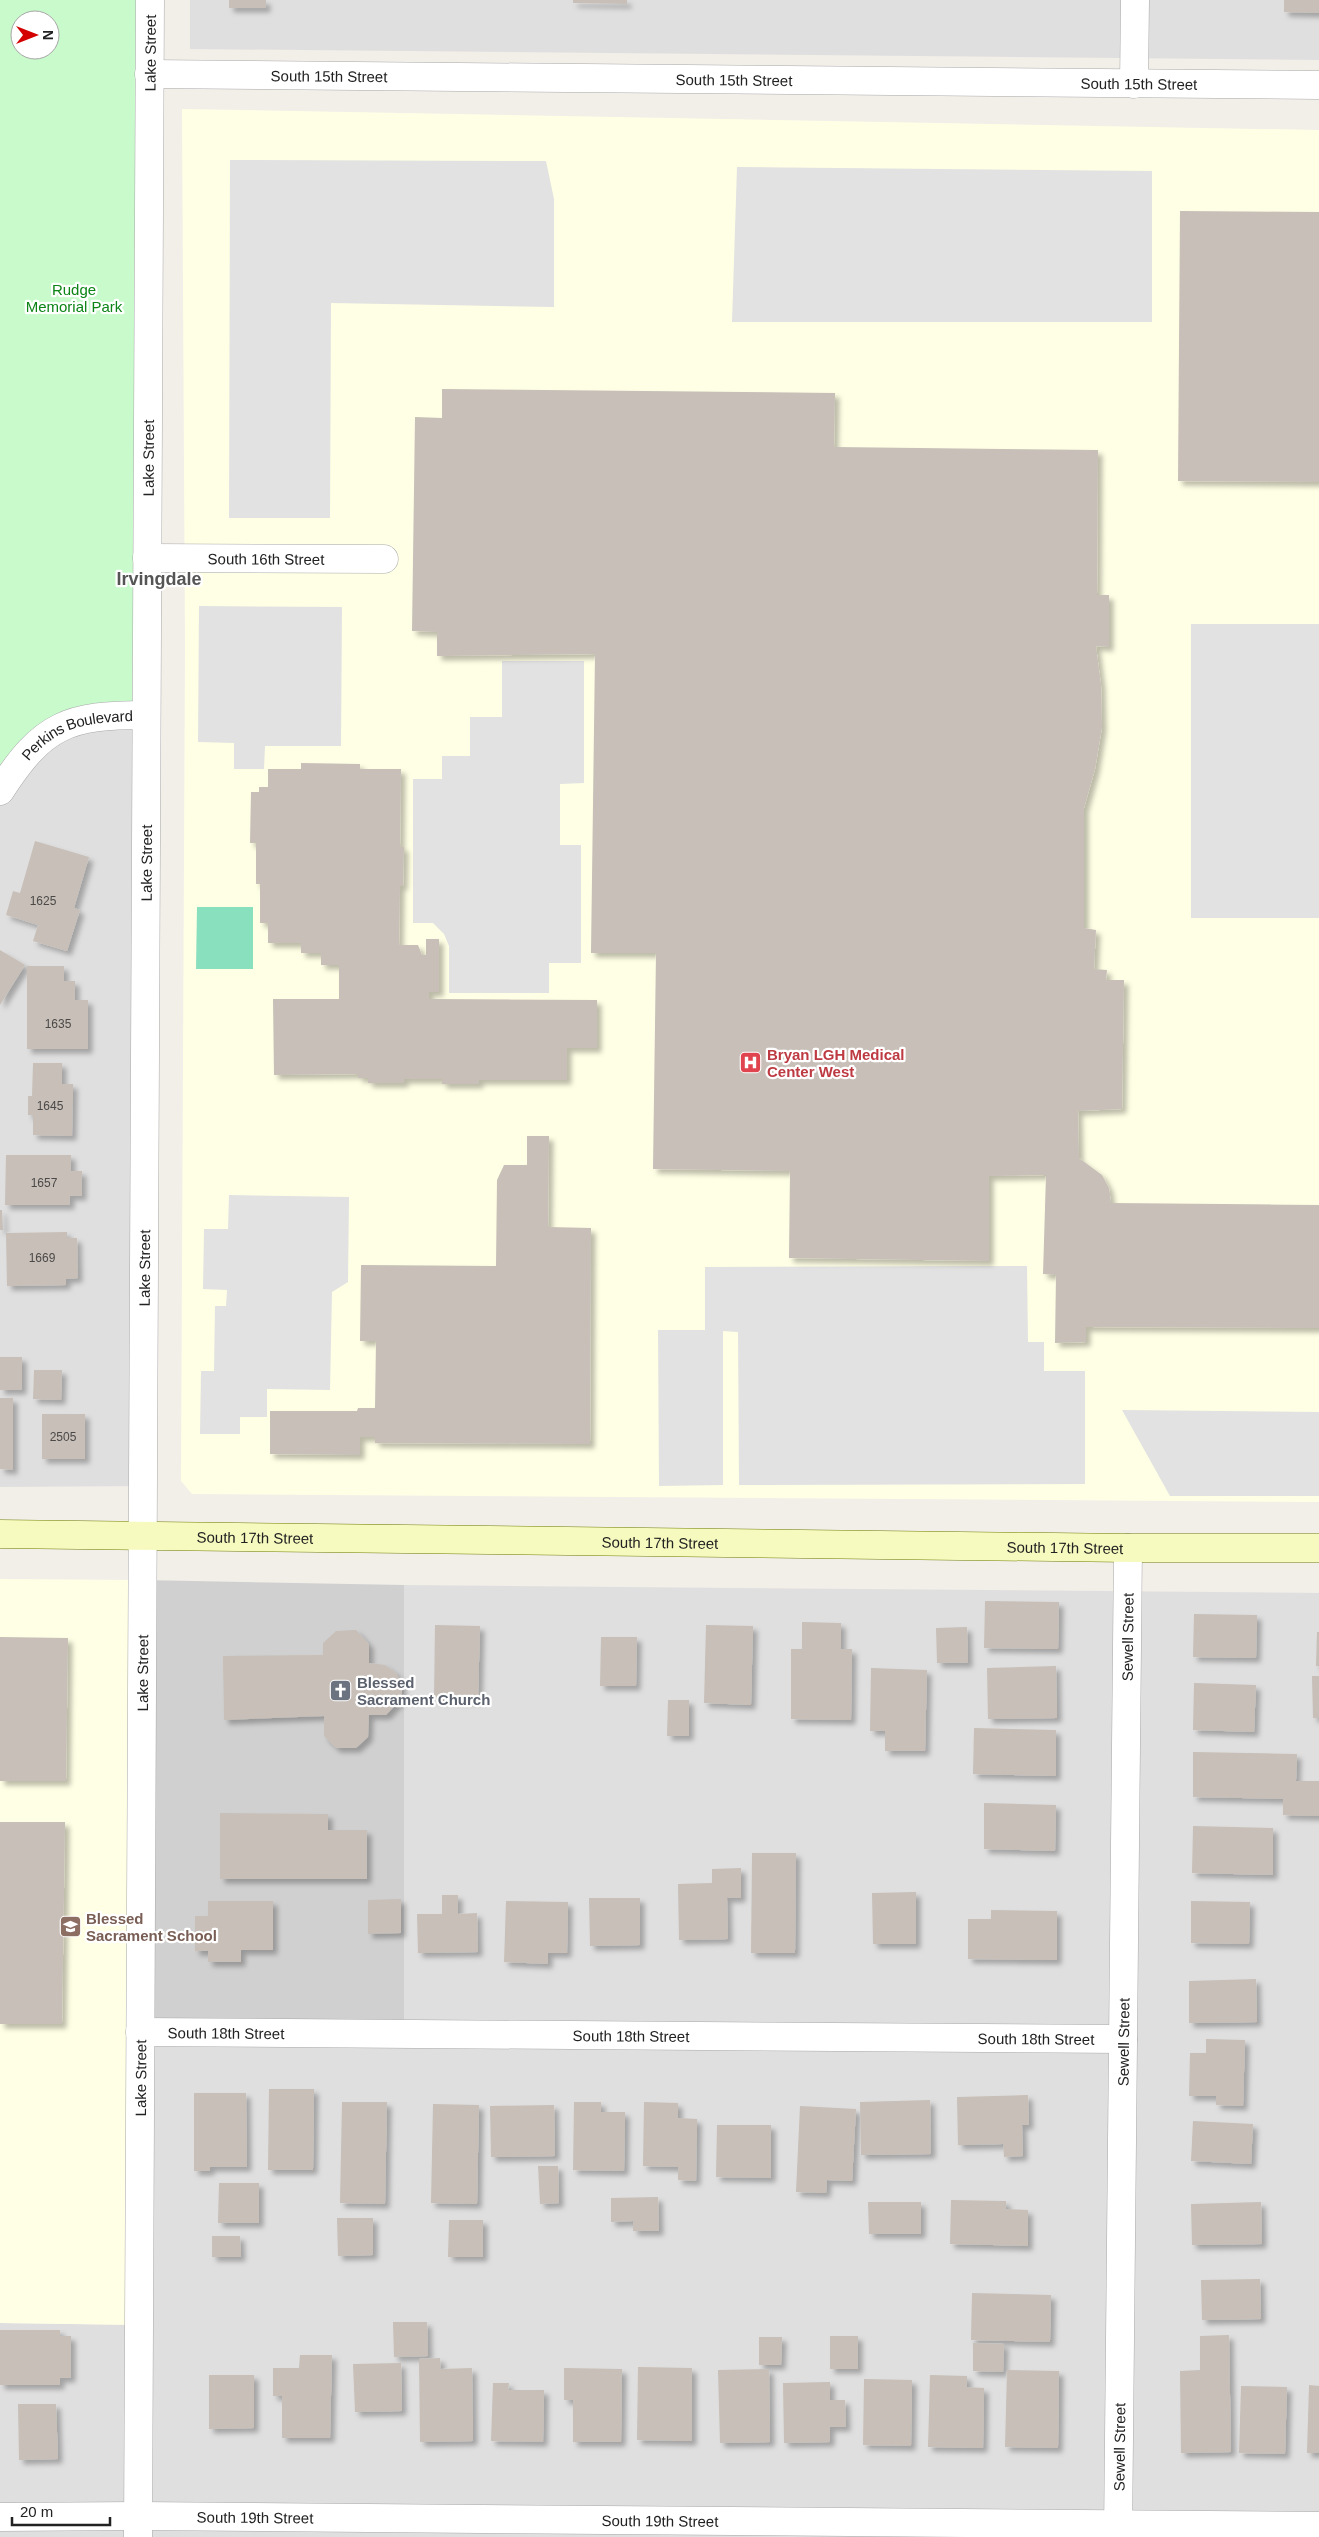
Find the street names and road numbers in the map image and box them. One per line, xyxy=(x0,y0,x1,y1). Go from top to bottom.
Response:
street label: Lake Street xyxy=(141,14,158,91)
street label: South 15th Street xyxy=(271,67,388,85)
street label: South 15th Street xyxy=(675,70,793,89)
street label: South 15th Street xyxy=(1080,74,1198,92)
street label: Lake Street xyxy=(139,419,157,496)
street label: South 16th Street xyxy=(208,550,325,567)
street label: Perkins Boulevard xyxy=(18,707,133,763)
street label: Lake Street xyxy=(137,824,155,901)
street label: Lake Street xyxy=(135,1229,153,1306)
street label: South 17th Street xyxy=(196,1528,314,1546)
street label: South 17th Street xyxy=(601,1533,719,1551)
street label: South 17th Street xyxy=(1006,1538,1124,1556)
street label: Sewell Street xyxy=(1118,1592,1136,1681)
street label: Lake Street xyxy=(133,1634,151,1711)
street label: Sewell Street xyxy=(1114,1997,1132,2086)
street label: South 18th Street xyxy=(168,2024,285,2042)
street label: South 18th Street xyxy=(573,2027,690,2044)
street label: South 18th Street xyxy=(978,2029,1095,2047)
street label: Lake Street xyxy=(131,2039,149,2116)
street label: Sewell Street xyxy=(1110,2402,1128,2491)
street label: South 19th Street xyxy=(197,2508,314,2526)
street label: South 19th Street xyxy=(602,2511,719,2529)

